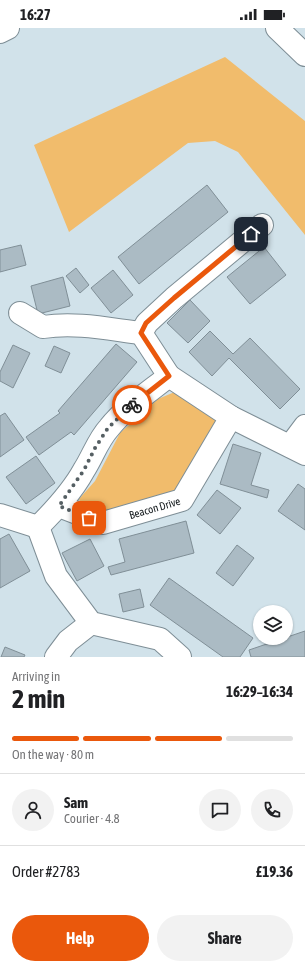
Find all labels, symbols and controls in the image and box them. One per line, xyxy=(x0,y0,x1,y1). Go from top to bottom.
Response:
text: 16:27 xyxy=(20,6,51,23)
pin xyxy=(234,217,268,251)
icon: home xyxy=(240,223,262,245)
courier xyxy=(112,385,152,425)
icon: bike xyxy=(121,394,143,416)
street label: Beacon Drive xyxy=(128,495,182,521)
pin xyxy=(72,501,106,535)
icon: bag xyxy=(78,507,100,529)
map controls xyxy=(253,605,293,645)
button: layers xyxy=(253,605,293,645)
text: Arriving in xyxy=(12,669,60,684)
text: 16:29–16:34 xyxy=(226,683,293,700)
text: 2 min xyxy=(12,684,65,714)
text: On the way · 80 m xyxy=(12,747,94,762)
button: person xyxy=(12,789,54,831)
button: chat xyxy=(199,789,241,831)
button: phone xyxy=(251,789,293,831)
text: Sam xyxy=(64,794,88,811)
text: Courier · 4.8 xyxy=(64,811,120,826)
text: Order #2783 xyxy=(12,863,80,880)
text: £19.36 xyxy=(256,863,293,880)
button: Help xyxy=(12,915,149,961)
button: Share xyxy=(157,915,293,961)

